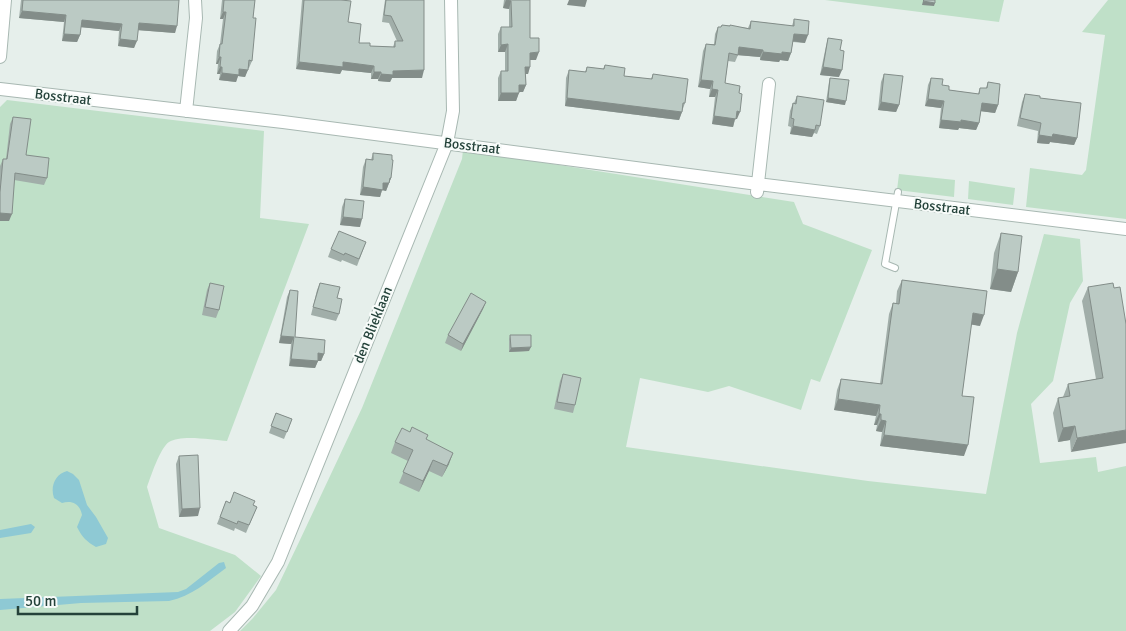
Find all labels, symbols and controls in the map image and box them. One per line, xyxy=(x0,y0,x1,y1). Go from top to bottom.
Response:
street label: Bosstraat xyxy=(34,85,92,109)
street label: Bosstraat xyxy=(443,134,501,158)
street label: Bosstraat xyxy=(913,195,971,219)
street label: den Blieklaan xyxy=(350,284,396,366)
scale bar xyxy=(18,584,136,616)
text: 50 m xyxy=(25,592,56,610)

